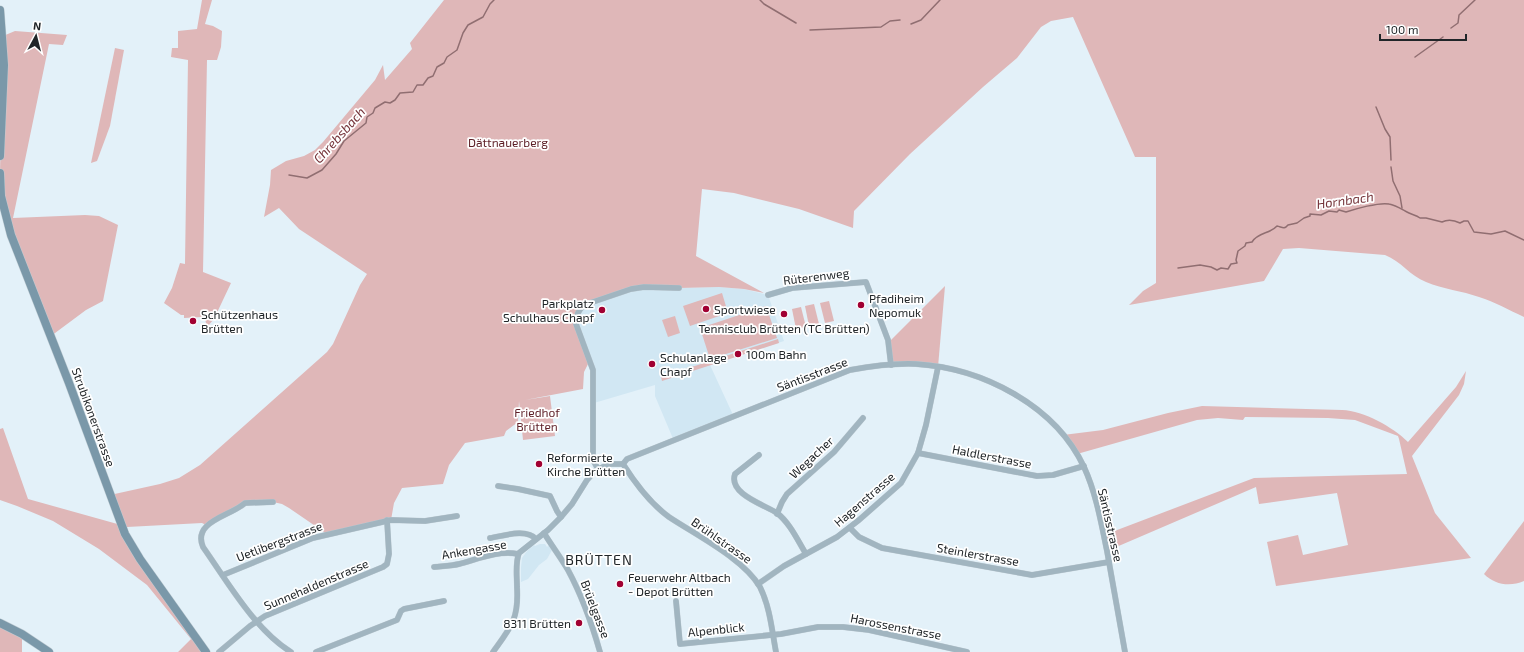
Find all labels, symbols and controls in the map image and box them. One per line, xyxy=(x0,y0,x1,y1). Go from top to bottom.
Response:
north arrow xyxy=(16,16,56,56)
scale bar xyxy=(1380,16,1466,42)
text: N xyxy=(33,19,42,33)
text: 100 m xyxy=(1386,22,1418,36)
water label: Chrebsbach xyxy=(310,104,368,166)
park label: Dättnauerberg xyxy=(468,135,548,149)
water label: Hornbach xyxy=(1315,188,1375,212)
street label: Rüterenweg xyxy=(782,265,850,287)
place label: Pfadiheim Nepomuk xyxy=(869,291,924,319)
place label: Parkplatz Schulhaus Chapf xyxy=(503,296,594,324)
marker: Pfadiheim Nepomuk xyxy=(856,300,866,310)
place label: Sportwiese xyxy=(714,302,776,316)
marker: Sportwiese xyxy=(701,304,711,314)
marker: Parkplatz Schulhaus Chapf xyxy=(597,305,607,315)
place label: Schützenhaus Brütten xyxy=(201,307,278,335)
marker: Tennisclub Brütten (TC Brütten) xyxy=(779,309,789,319)
marker: Schützenhaus Brütten xyxy=(188,316,198,326)
place label: Tennisclub Brütten (TC Brütten) xyxy=(698,321,870,335)
place label: 100m Bahn xyxy=(746,347,806,361)
marker: 100m Bahn xyxy=(733,349,743,359)
place label: Schulanlage Chapf xyxy=(660,350,727,378)
street label: Säntisstrasse xyxy=(775,354,849,394)
marker: Schulanlage Chapf xyxy=(647,359,657,369)
street label: Strubikonerstrasse xyxy=(70,366,118,468)
park label: Friedhof Brütten xyxy=(514,405,560,433)
street label: Wegacher xyxy=(786,433,836,481)
street label: Haldlerstrasse xyxy=(951,441,1033,471)
place label: Reformierte Kirche Brütten xyxy=(547,450,625,478)
marker: Reformierte Kirche Brütten xyxy=(534,459,544,469)
street label: Hagenstrasse xyxy=(831,469,897,529)
street label: Säntisstrasse xyxy=(1096,487,1126,563)
street label: Brühlstrasse xyxy=(689,514,755,566)
street label: Uetlibergstrasse xyxy=(234,518,324,564)
street label: Ankengasse xyxy=(440,536,508,562)
street label: Steinlerstrasse xyxy=(936,540,1020,568)
district label: BRÜTTEN xyxy=(565,551,633,568)
street label: Sunnehaldenstrasse xyxy=(262,556,370,612)
place label: Feuerwehr Altbach - Depot Brütten xyxy=(628,570,731,598)
street label: Brüelgasse xyxy=(579,578,613,640)
marker: Feuerwehr Altbach - Depot Brütten xyxy=(615,579,625,589)
street label: Harossenstrasse xyxy=(849,610,943,642)
place label: 8311 Brütten xyxy=(503,616,571,630)
marker: 8311 Brütten xyxy=(574,618,584,628)
street label: Alpenblick xyxy=(687,619,745,639)

